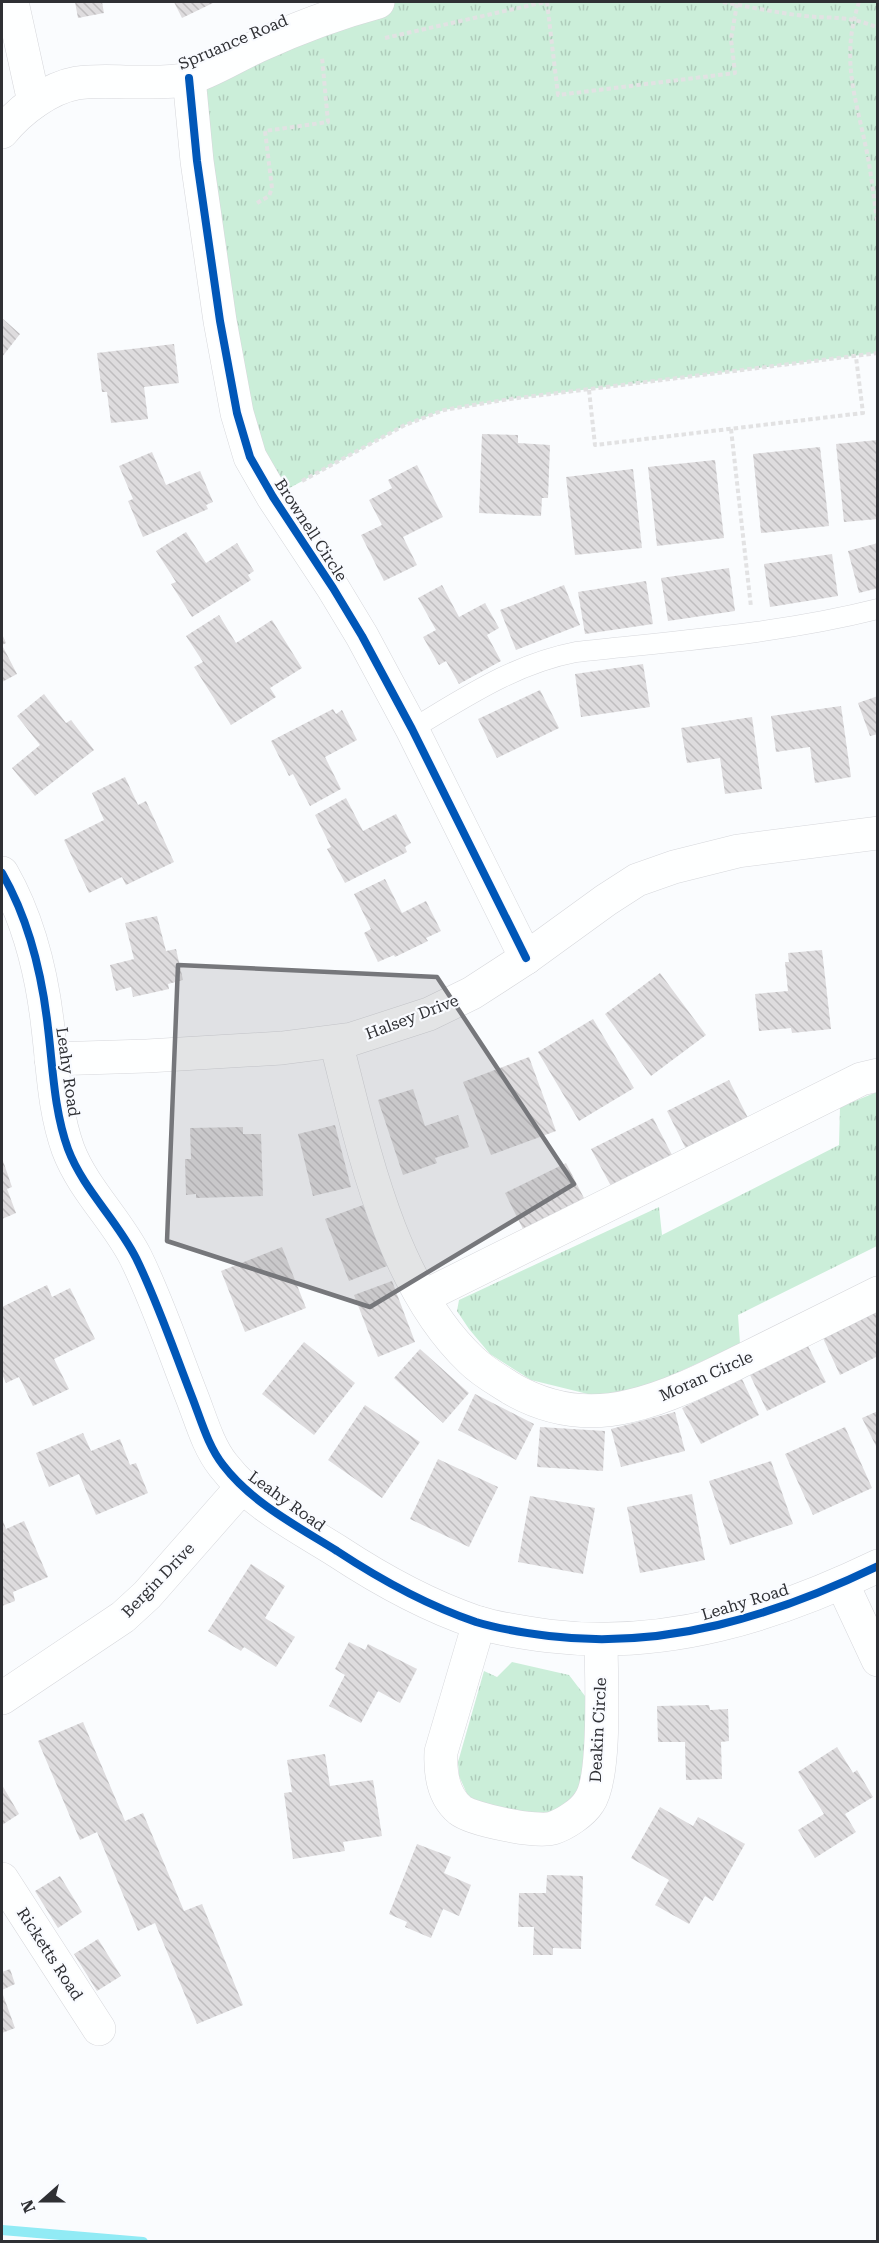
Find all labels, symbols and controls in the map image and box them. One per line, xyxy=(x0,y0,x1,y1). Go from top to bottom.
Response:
street label: Spruance Road xyxy=(175,10,291,74)
street label: Brownell Circle xyxy=(271,475,351,585)
street label: Halsey Drive xyxy=(363,990,461,1043)
street label: Leahy Road xyxy=(52,1026,84,1118)
street label: Moran Circle xyxy=(656,1347,756,1405)
street label: Leahy Road xyxy=(245,1467,329,1535)
street label: Bergin Drive xyxy=(118,1539,198,1621)
street label: Leahy Road xyxy=(699,1580,791,1624)
street label: Deakin Circle xyxy=(586,1677,610,1783)
street label: Ricketts Road xyxy=(13,1904,87,2004)
north arrow xyxy=(12,2171,72,2231)
text: N xyxy=(17,2197,40,2215)

